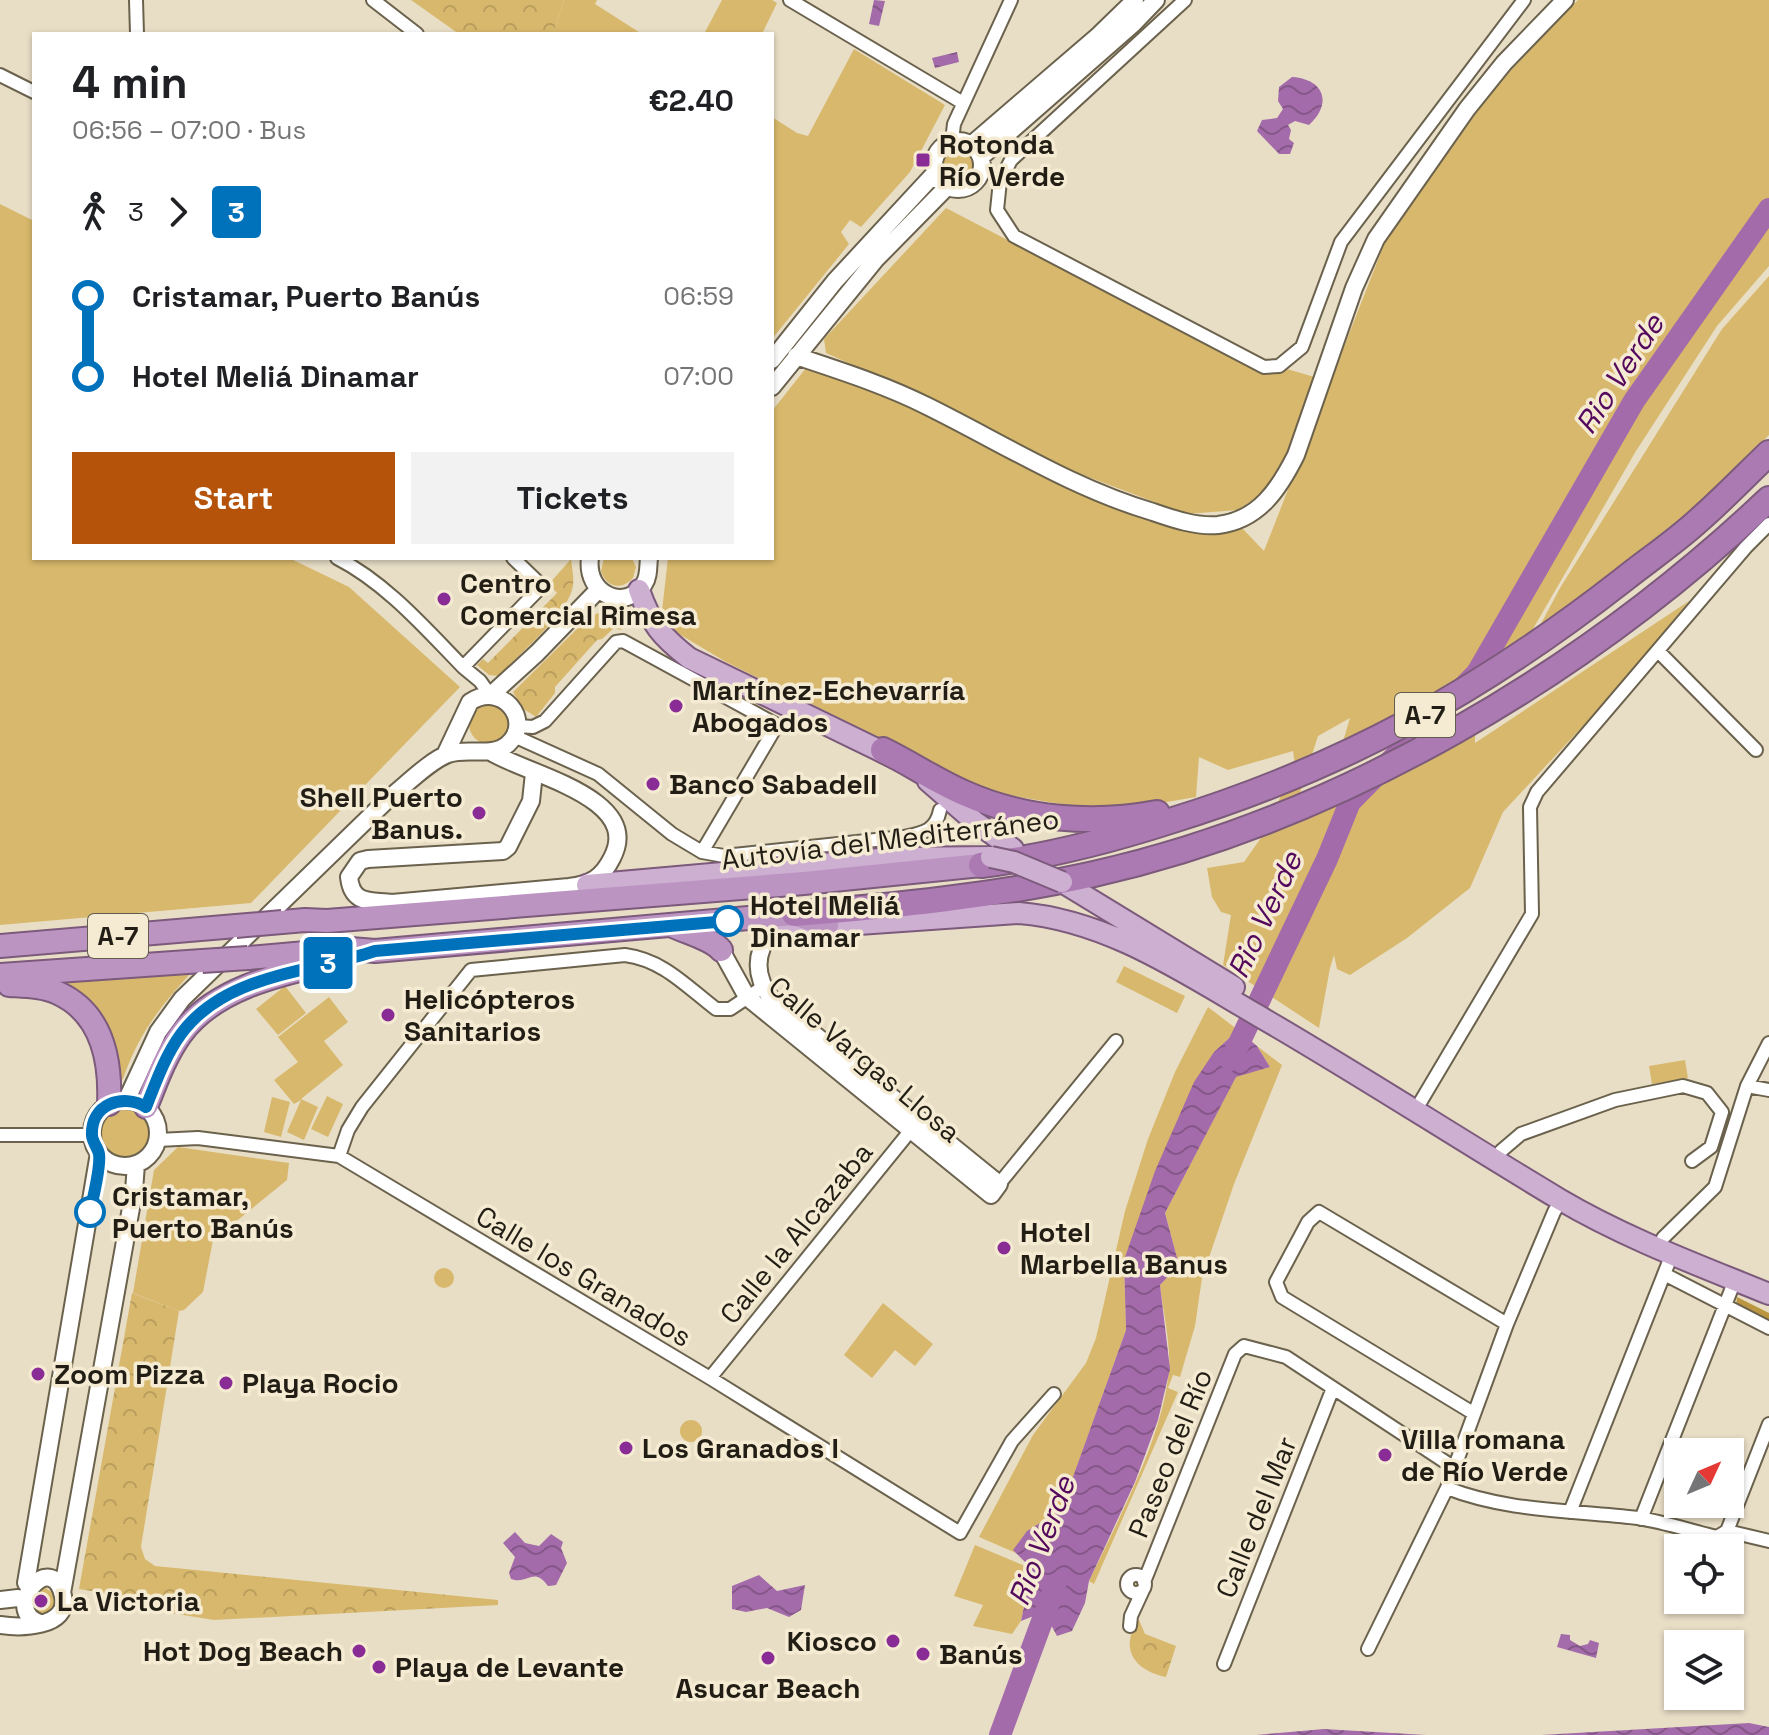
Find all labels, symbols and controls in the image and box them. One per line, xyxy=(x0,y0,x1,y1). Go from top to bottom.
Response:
text: 4 min xyxy=(72,55,188,111)
text: €2.40 xyxy=(648,81,734,120)
text: 06:56 – 07:00 · Bus xyxy=(72,113,306,147)
place label: Rotonda Río Verde xyxy=(939,126,1065,194)
marker: Rotonda Río Verde xyxy=(914,151,932,169)
icon: walk xyxy=(72,190,116,234)
icon: forward xyxy=(156,190,200,234)
text: 3 xyxy=(228,194,245,230)
text: 3 xyxy=(128,195,144,229)
text: Cristamar, Puerto Banús xyxy=(132,277,480,316)
text: 06:59 xyxy=(663,279,734,313)
water label: Rio Verde xyxy=(1566,305,1673,441)
text: Hotel Meliá Dinamar xyxy=(132,357,419,396)
text: 07:00 xyxy=(663,359,734,393)
button: Start xyxy=(72,452,395,544)
button: Tickets xyxy=(411,452,734,544)
place label: Centro Comercial Rimesa xyxy=(460,565,696,633)
marker: Centro Comercial Rimesa xyxy=(435,590,453,608)
place label: Martínez-Echevarría Abogados xyxy=(692,672,965,740)
road number: A-7 xyxy=(1395,693,1455,737)
marker: Martínez-Echevarría Abogados xyxy=(667,697,685,715)
place label: Banco Sabadell xyxy=(669,766,878,802)
marker: Banco Sabadell xyxy=(644,775,662,793)
place label: Shell Puerto Banus. xyxy=(300,779,463,847)
street label: Autovía del Mediterráneo xyxy=(719,800,1061,878)
marker: Shell Puerto Banus. xyxy=(470,804,488,822)
water label: Rio Verde xyxy=(1218,844,1311,984)
place label: Hotel Meliá Dinamar xyxy=(750,887,900,955)
marker: Hotel Meliá Dinamar xyxy=(713,906,743,936)
road number: A-7 xyxy=(88,914,148,958)
line badge: 3 xyxy=(302,937,354,989)
text: 3 xyxy=(319,945,337,981)
street label: Calle Vargas Llosa xyxy=(762,968,968,1150)
place label: Helicópteros Sanitarios xyxy=(404,981,575,1049)
marker: Helicópteros Sanitarios xyxy=(379,1006,397,1024)
street label: Calle la Alcazaba xyxy=(712,1135,880,1331)
place label: Cristamar, Puerto Banús xyxy=(112,1178,294,1246)
marker: Cristamar, Puerto Banús xyxy=(75,1197,105,1227)
street label: Calle los Granados xyxy=(470,1197,698,1355)
place label: Hotel Marbella Banus xyxy=(1020,1214,1228,1282)
marker: Hotel Marbella Banus xyxy=(995,1239,1013,1257)
place label: Zoom Pizza xyxy=(54,1356,205,1392)
street label: Paseo del Río xyxy=(1120,1363,1220,1543)
marker: Zoom Pizza xyxy=(29,1365,47,1383)
place label: Playa Rocio xyxy=(242,1365,399,1401)
marker: Playa Rocio xyxy=(217,1374,235,1392)
place label: Villa romana de Río Verde xyxy=(1401,1421,1568,1489)
place label: Los Granados I xyxy=(642,1430,839,1466)
street label: Calle del Mar xyxy=(1207,1431,1305,1603)
north arrow xyxy=(1664,1438,1744,1518)
map controls xyxy=(1664,1438,1744,1710)
marker: Los Granados I xyxy=(617,1439,635,1457)
marker: Villa romana de Río Verde xyxy=(1376,1446,1394,1464)
water label: Rio Verde xyxy=(999,1470,1084,1611)
button: locate xyxy=(1664,1534,1744,1614)
place label: La Victoria xyxy=(57,1583,200,1619)
marker: La Victoria xyxy=(32,1592,50,1610)
place label: Kiosco xyxy=(787,1623,877,1659)
button: layers xyxy=(1664,1630,1744,1710)
marker: Kiosco xyxy=(884,1632,902,1650)
place label: Hot Dog Beach xyxy=(143,1633,343,1669)
place label: Banús xyxy=(939,1636,1023,1672)
marker: Hot Dog Beach xyxy=(350,1642,368,1660)
marker: Banús xyxy=(914,1645,932,1663)
place label: Playa de Levante xyxy=(395,1649,624,1685)
marker: Asucar Beach xyxy=(759,1649,777,1667)
marker: Playa de Levante xyxy=(370,1658,388,1676)
place label: Asucar Beach xyxy=(676,1670,860,1706)

